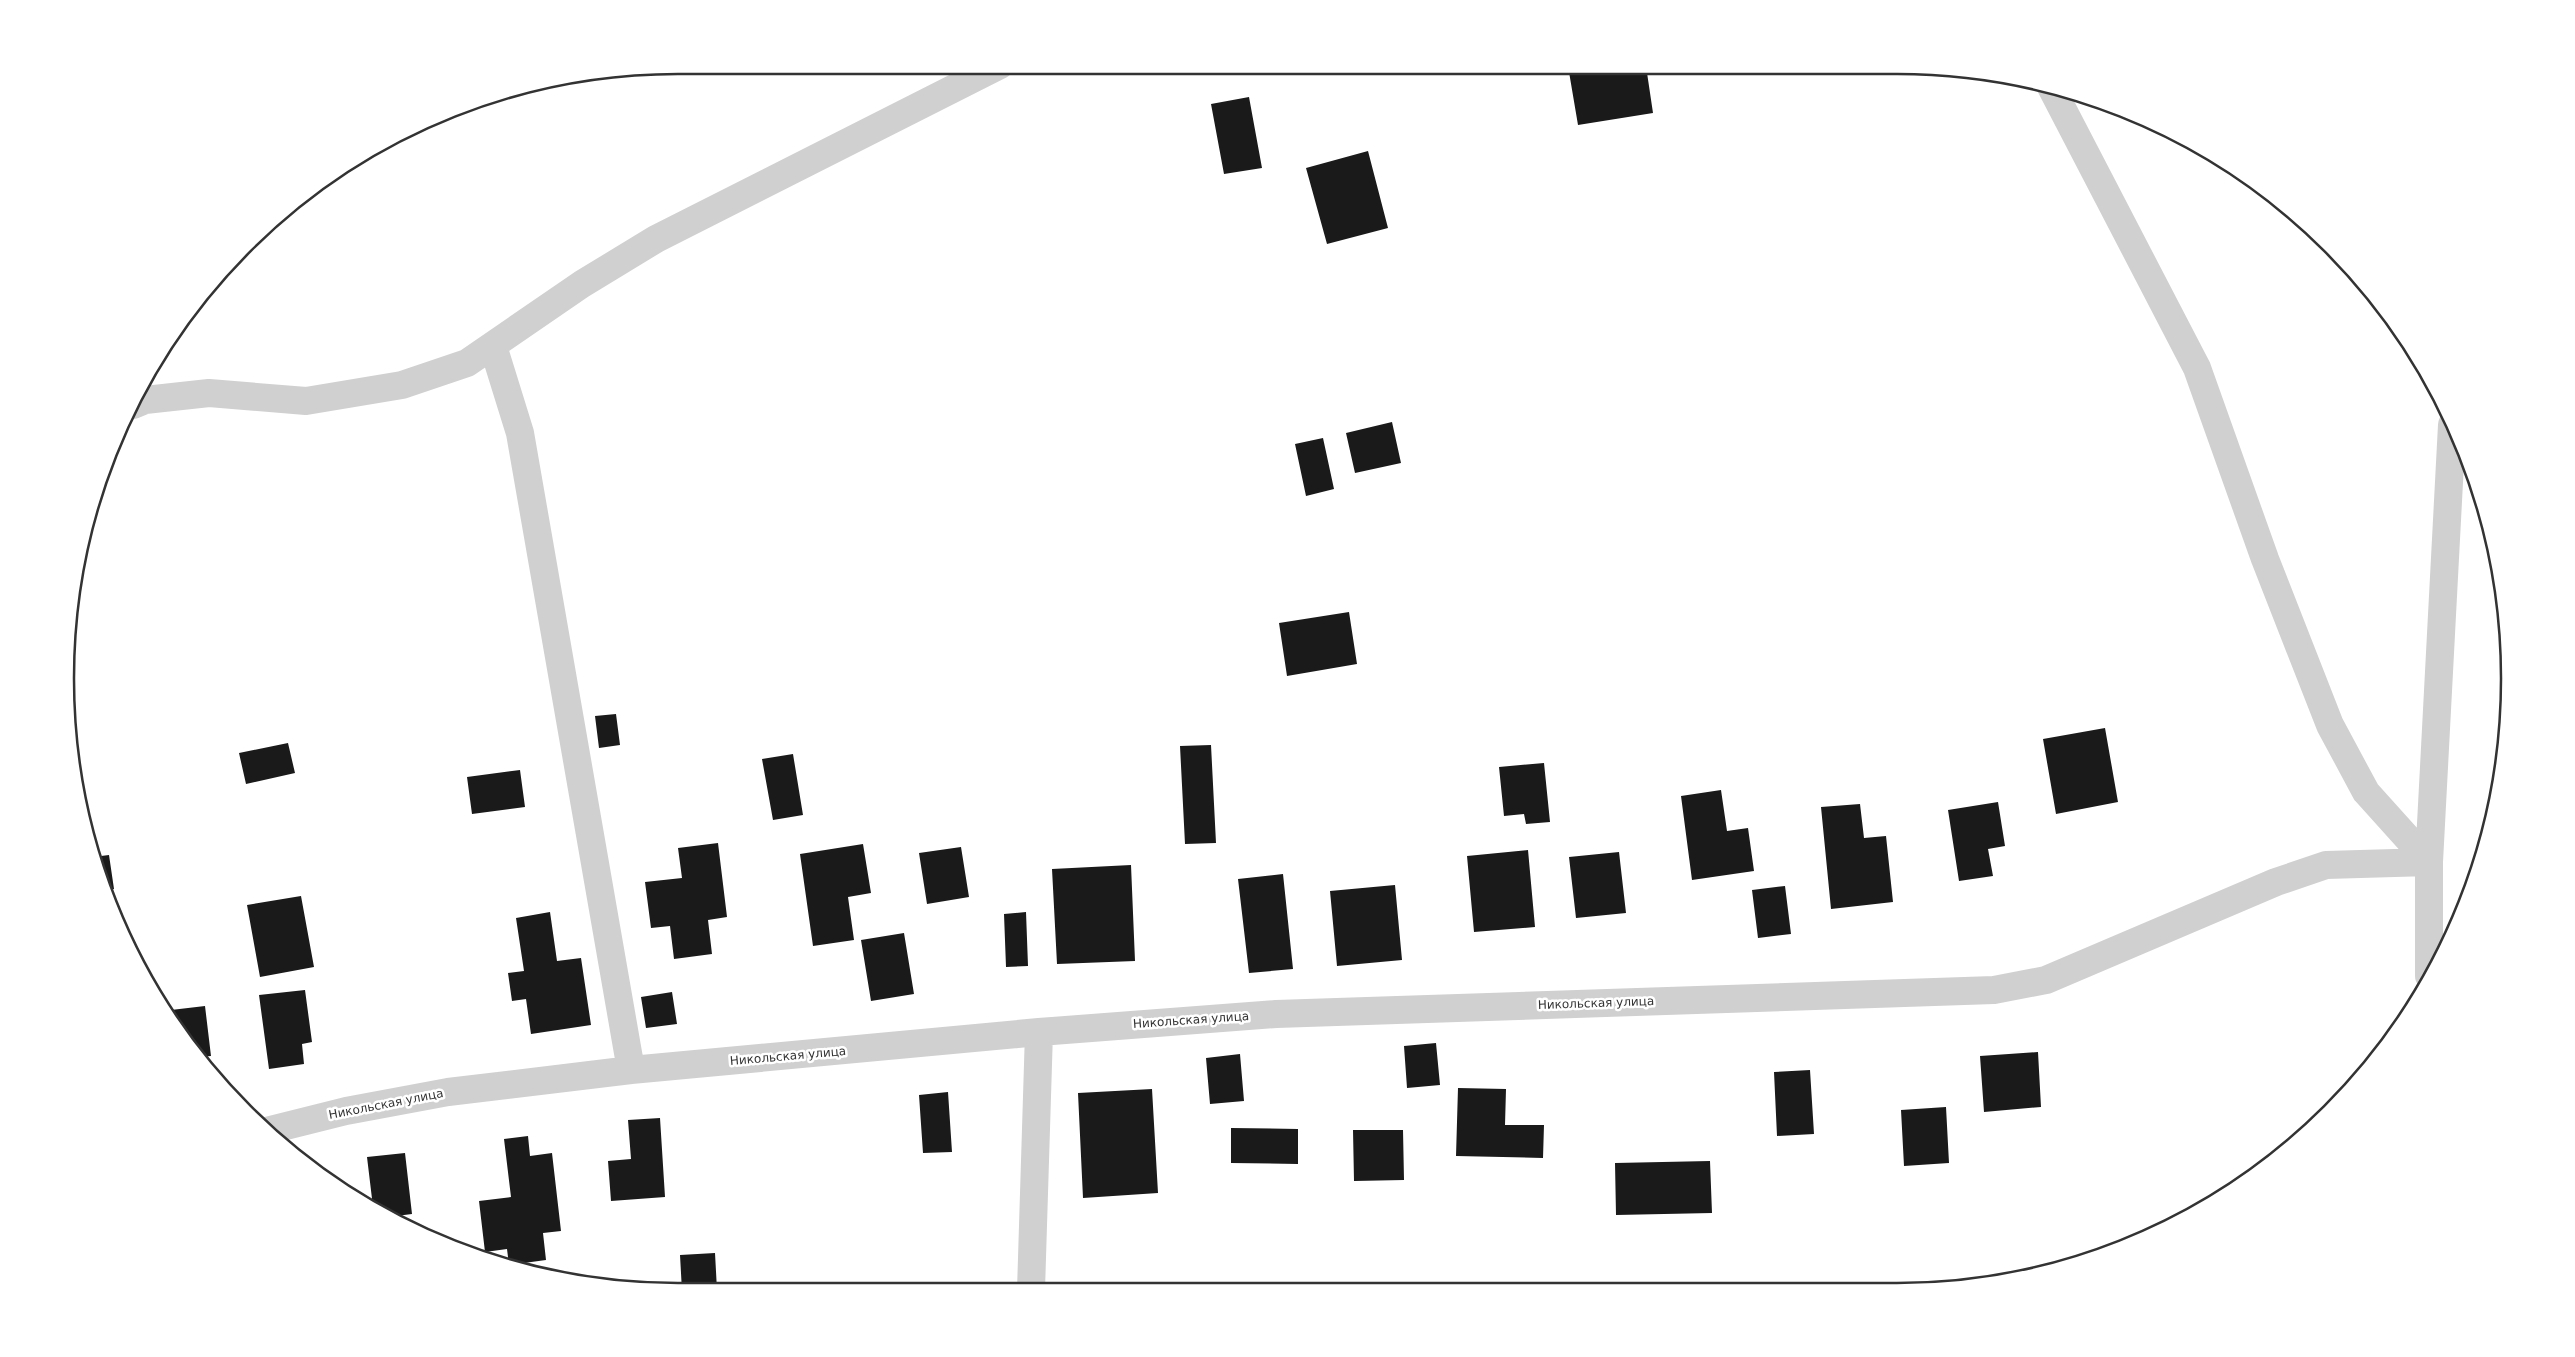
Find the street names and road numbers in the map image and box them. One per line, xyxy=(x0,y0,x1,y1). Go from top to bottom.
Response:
street label: Никольская улица xyxy=(1538,994,1654,1012)
street label: Никольская улица xyxy=(1132,1009,1250,1031)
street label: Никольская улица xyxy=(729,1044,847,1068)
street label: Никольская улица xyxy=(327,1086,445,1122)

